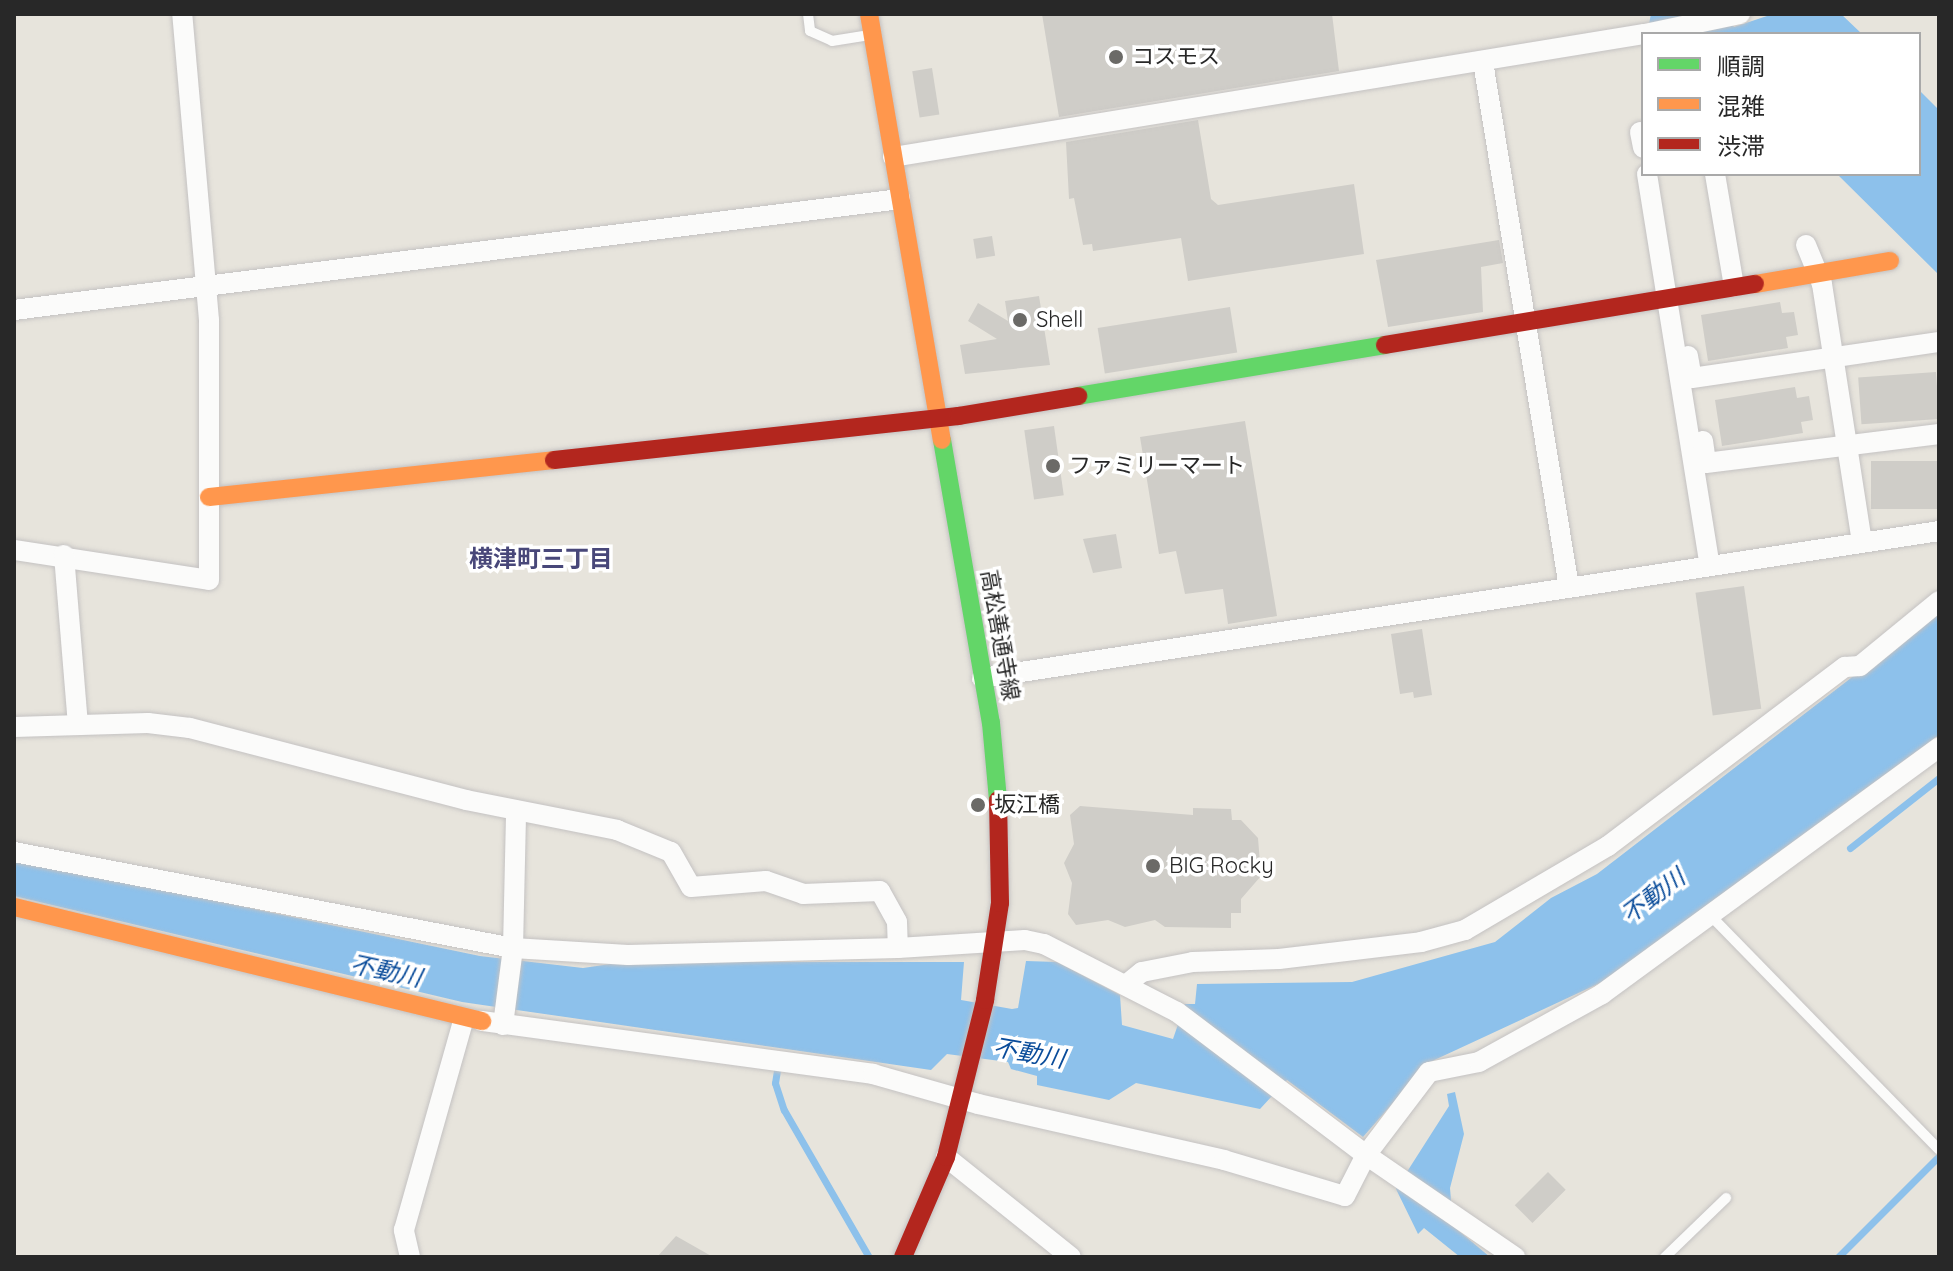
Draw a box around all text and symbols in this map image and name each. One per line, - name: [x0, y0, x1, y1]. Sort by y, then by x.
- legend: [1641, 32, 1921, 176]
- place label: コスモス: [1132, 44, 1220, 70]
- marker: コスモス: [1107, 48, 1125, 66]
- text: 順調: [1717, 51, 1765, 81]
- text: 混雑: [1717, 91, 1765, 121]
- text: 渋滞: [1717, 131, 1765, 161]
- place label: Shell: [1036, 307, 1083, 333]
- marker: Shell: [1011, 311, 1029, 329]
- place label: ファミリーマート: [1069, 453, 1245, 479]
- marker: ファミリーマート: [1044, 457, 1062, 475]
- district label: 横津町三丁目: [469, 545, 613, 573]
- street label: 高松善通寺線: [976, 568, 1024, 702]
- place label: 坂江橋: [994, 792, 1060, 818]
- marker: 坂江橋: [969, 796, 987, 814]
- place label: BIG Rocky: [1169, 853, 1274, 879]
- marker: BIG Rocky: [1144, 857, 1162, 875]
- water label: 不動川: [1616, 863, 1690, 929]
- water label: 不動川: [348, 949, 424, 993]
- water label: 不動川: [991, 1033, 1067, 1073]

